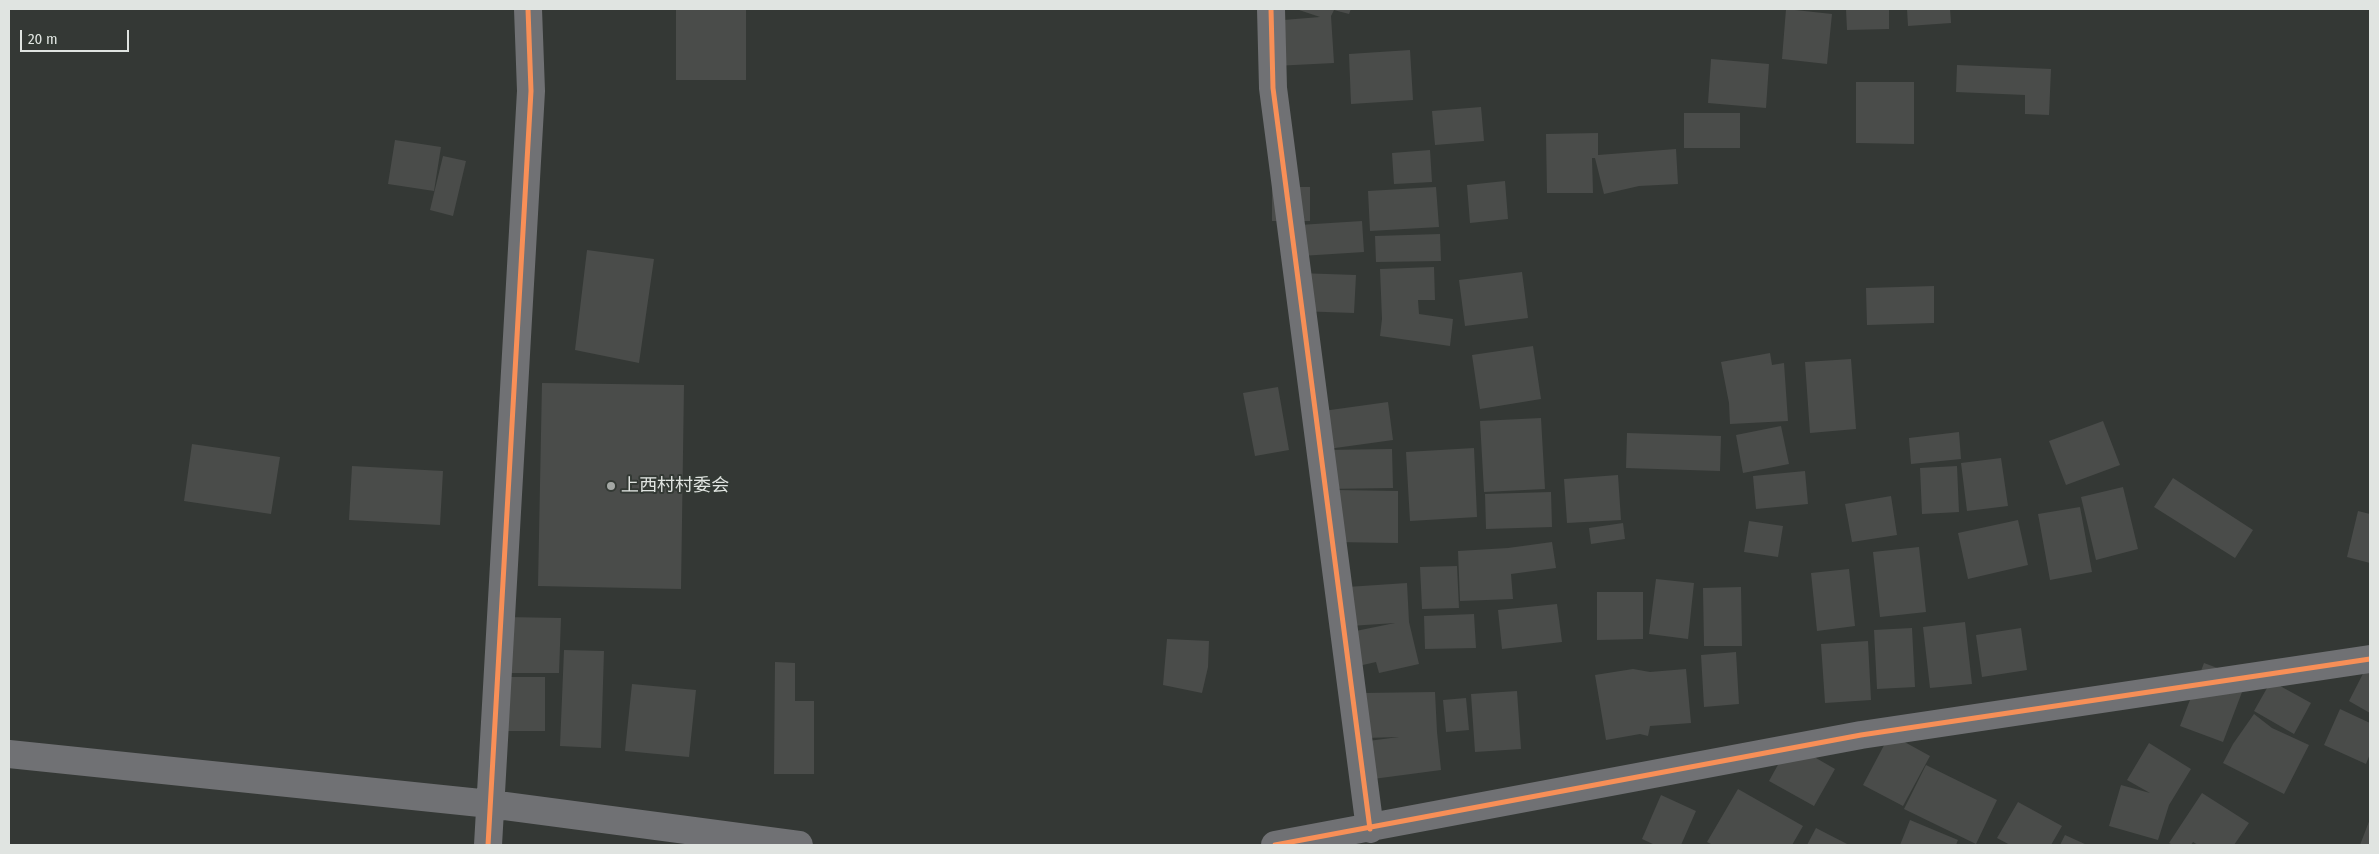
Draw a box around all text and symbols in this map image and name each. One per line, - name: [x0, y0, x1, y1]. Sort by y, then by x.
- scale bar: [22, 20, 131, 52]
- text: 20 m: [28, 30, 58, 48]
- place label: 上西村村委会: [621, 475, 729, 497]
- marker: 上西村村委会: [605, 480, 617, 492]

